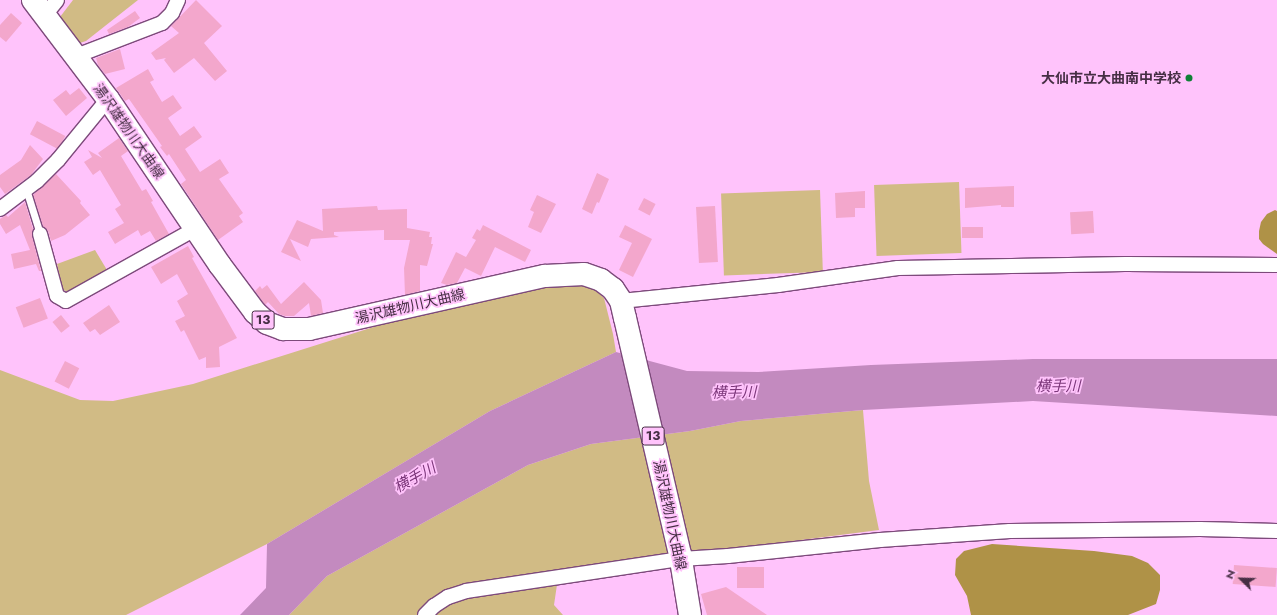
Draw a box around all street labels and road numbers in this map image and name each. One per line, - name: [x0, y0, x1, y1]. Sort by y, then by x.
- street label: 湯沢雄物川大曲線: [90, 80, 168, 182]
- street label: 湯沢雄物川大曲線: [354, 285, 466, 327]
- road number: 13: [251, 309, 275, 331]
- road number: 13: [641, 425, 665, 447]
- street label: 湯沢雄物川大曲線: [650, 458, 690, 572]

